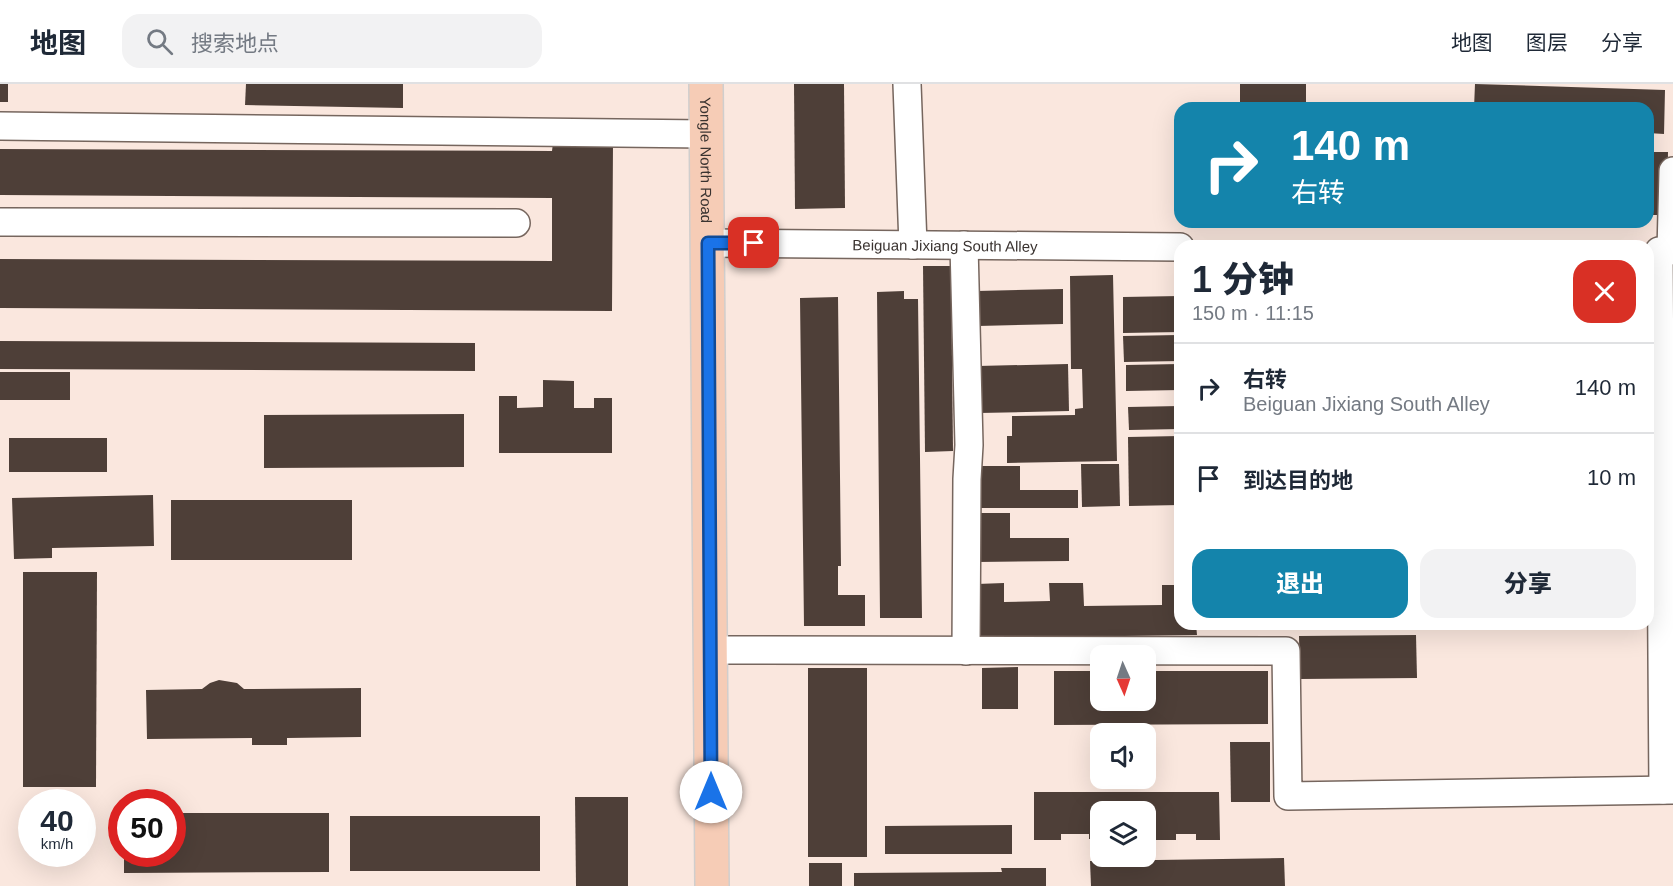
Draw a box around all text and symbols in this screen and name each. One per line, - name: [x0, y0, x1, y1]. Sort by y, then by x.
- search box: [122, 14, 542, 68]
- icon: search: [143, 25, 176, 58]
- text: 地图: [30, 28, 86, 59]
- text: 搜索地点: [191, 31, 279, 56]
- text: 地图: [1451, 31, 1493, 54]
- text: 图层: [1526, 31, 1568, 54]
- text: 分享: [1601, 31, 1643, 54]
- street label: Yongle North Road: [698, 97, 716, 223]
- text: 140 m: [1291, 122, 1410, 169]
- icon: right: [1192, 126, 1270, 204]
- text: 右转: [1291, 178, 1345, 208]
- pin: [728, 217, 779, 268]
- icon: arrive: [737, 226, 770, 259]
- street label: Beiguan Jixiang South Alley: [852, 236, 1038, 254]
- text: 1 分钟: [1192, 259, 1294, 300]
- button: close: [1573, 260, 1636, 323]
- text: 150 m · 11:15: [1192, 302, 1314, 324]
- text: 右转: [1243, 367, 1287, 392]
- icon: right: [1192, 372, 1225, 405]
- text: 140 m: [1575, 375, 1636, 400]
- text: Beiguan Jixiang South Alley: [1243, 393, 1490, 415]
- icon: arrive: [1192, 462, 1225, 495]
- text: 10 m: [1587, 465, 1636, 490]
- text: 到达目的地: [1243, 468, 1353, 493]
- button: 退出: [1192, 549, 1408, 618]
- button: 分享: [1420, 549, 1636, 618]
- north arrow: [1090, 645, 1156, 711]
- map controls: [1090, 645, 1156, 867]
- button: sound: [1090, 723, 1156, 789]
- position arrow: [679, 760, 743, 824]
- speed limit sign: 50: [108, 789, 186, 867]
- button: layers: [1090, 801, 1156, 867]
- text: 40: [40, 804, 74, 837]
- text: km/h: [41, 835, 73, 852]

